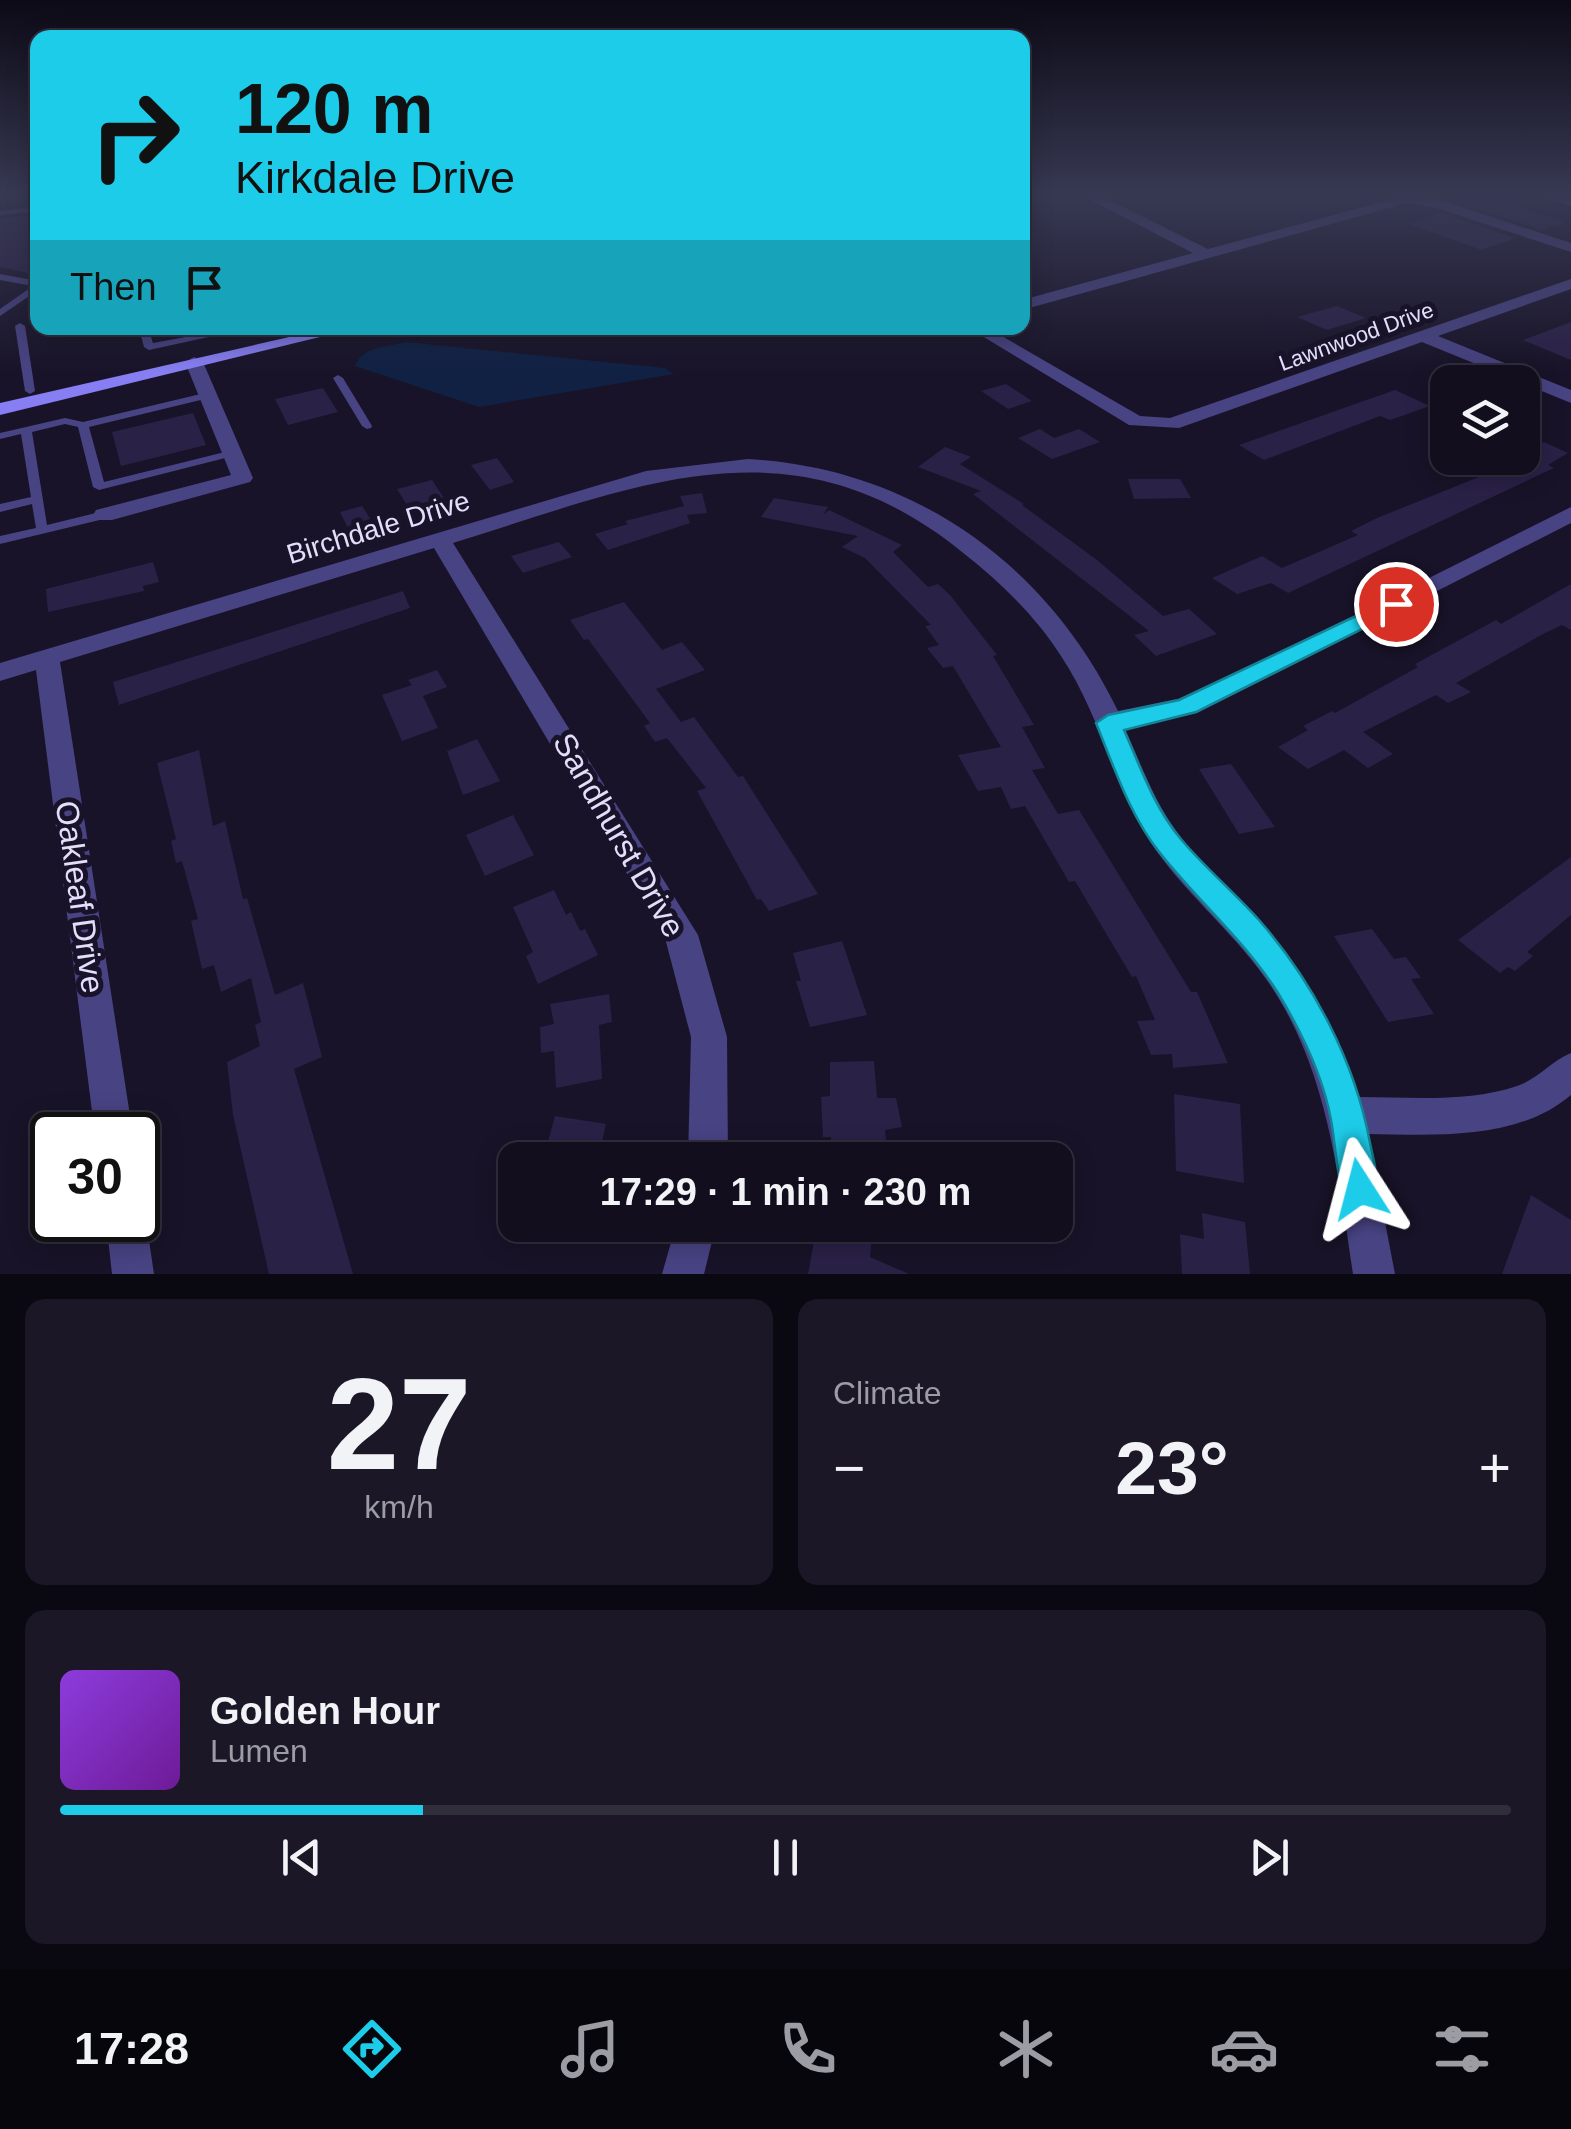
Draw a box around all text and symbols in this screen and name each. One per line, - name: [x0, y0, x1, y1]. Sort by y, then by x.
- icon: right: [70, 70, 200, 200]
- text: 120 m: [235, 70, 433, 148]
- text: Kirkdale Drive: [235, 152, 515, 203]
- icon: arrive: [177, 260, 232, 315]
- text: Then: [70, 266, 157, 308]
- street label: Lawnwood Drive: [1275, 297, 1437, 376]
- map controls: [1430, 365, 1540, 475]
- button: layers: [1430, 365, 1540, 475]
- street label: Birchdale Drive: [283, 485, 473, 570]
- pin: [1354, 562, 1439, 647]
- icon: arrive: [1369, 577, 1424, 632]
- street label: Sandhurst Drive: [546, 727, 692, 943]
- street label: Oakleaf Drive: [49, 799, 111, 995]
- speed limit sign: 30: [30, 1112, 160, 1242]
- position arrow: [1308, 1137, 1412, 1241]
- text: 17:29 · 1 min · 230 m: [600, 1171, 971, 1213]
- text: 27: [327, 1351, 471, 1497]
- text: Climate: [833, 1375, 941, 1411]
- text: 23°: [1115, 1426, 1229, 1510]
- text: −: [833, 1437, 865, 1499]
- text: +: [1479, 1437, 1511, 1499]
- text: km/h: [364, 1489, 434, 1525]
- text: Golden Hour: [210, 1690, 440, 1732]
- text: Lumen: [210, 1733, 308, 1769]
- icon: previous: [274, 1830, 329, 1885]
- icon: pause: [758, 1830, 813, 1885]
- icon: next: [1242, 1830, 1297, 1885]
- icon: directions: [337, 2014, 407, 2084]
- icon: music: [555, 2014, 625, 2084]
- icon: phone: [773, 2014, 843, 2084]
- icon: climate: [991, 2014, 1061, 2084]
- icon: car: [1209, 2014, 1279, 2084]
- icon: filters: [1427, 2014, 1497, 2084]
- text: 17:28: [74, 2023, 189, 2074]

